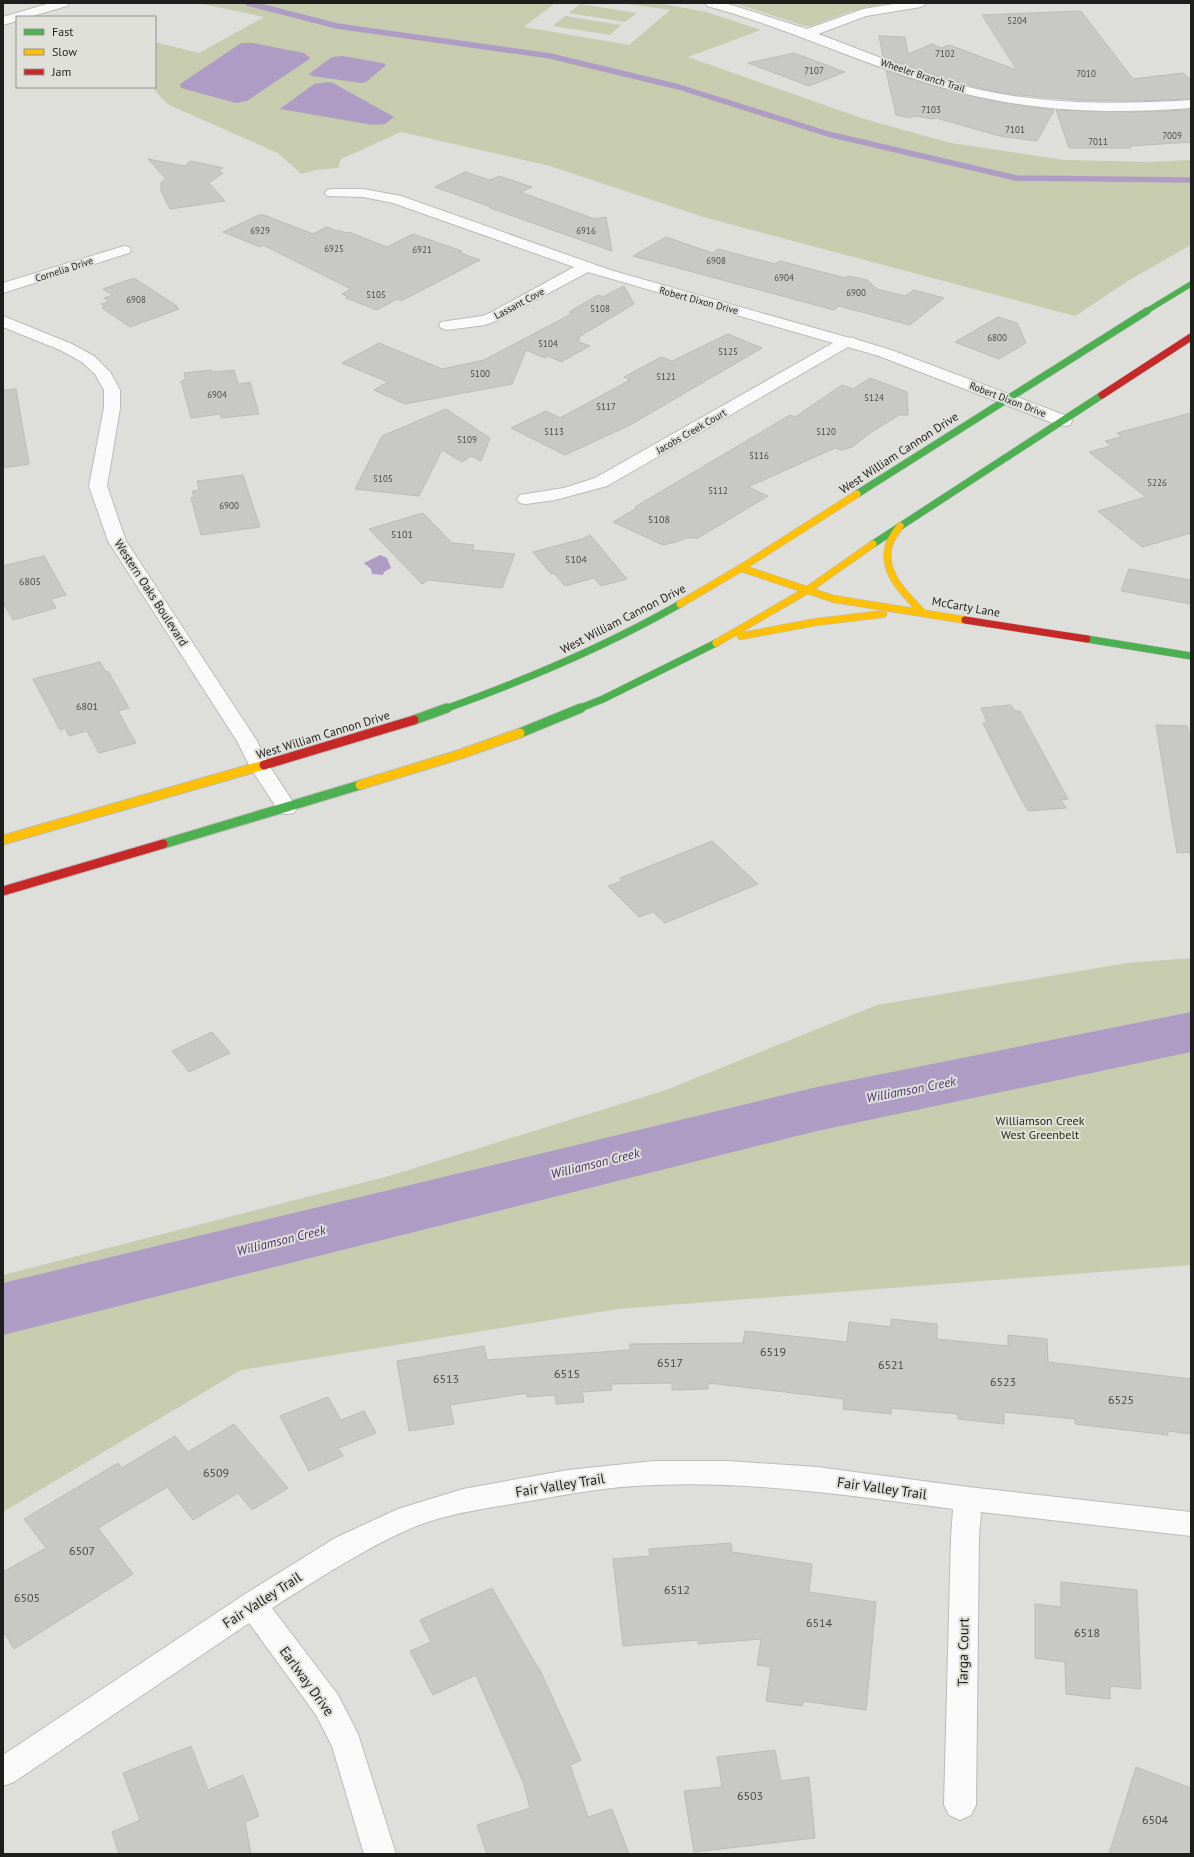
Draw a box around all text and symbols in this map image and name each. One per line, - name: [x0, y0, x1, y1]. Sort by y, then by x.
- house number: 5204: [1007, 15, 1027, 26]
- legend: [16, 16, 156, 88]
- text: Fast: [52, 24, 73, 39]
- text: Slow: [52, 44, 77, 59]
- house number: 7102: [935, 48, 955, 59]
- street label: Wheeler Branch Trail: [879, 56, 967, 95]
- text: Jam: [51, 64, 71, 79]
- house number: 7107: [804, 65, 824, 76]
- house number: 7010: [1076, 68, 1096, 79]
- house number: 7103: [921, 104, 941, 115]
- house number: 7101: [1005, 124, 1025, 135]
- house number: 7009: [1162, 130, 1182, 141]
- house number: 7011: [1088, 136, 1108, 147]
- house number: 6929: [250, 225, 270, 236]
- house number: 6916: [576, 225, 596, 236]
- house number: 6925: [324, 243, 344, 254]
- house number: 6921: [412, 244, 432, 255]
- street label: Cornelia Drive: [33, 254, 95, 285]
- house number: 6908: [706, 255, 726, 266]
- house number: 6904: [774, 272, 794, 283]
- street label: Robert Dixon Drive: [658, 284, 740, 317]
- street label: Lassant Cove: [492, 285, 547, 322]
- house number: 6900: [846, 287, 866, 298]
- house number: 5105: [366, 289, 386, 300]
- house number: 6908: [126, 294, 146, 305]
- house number: 5108: [590, 303, 610, 314]
- house number: 6800: [987, 332, 1007, 343]
- house number: 5104: [538, 338, 558, 349]
- house number: 5125: [718, 346, 738, 357]
- house number: 5100: [470, 368, 490, 379]
- house number: 5121: [656, 371, 676, 382]
- street label: Robert Dixon Drive: [968, 379, 1048, 420]
- house number: 6904: [207, 389, 227, 400]
- house number: 5124: [864, 392, 884, 403]
- house number: 5117: [596, 401, 616, 412]
- street label: Jacobs Creek Court: [653, 406, 729, 457]
- street label: West William Cannon Drive: [836, 409, 961, 497]
- house number: 5113: [544, 426, 564, 437]
- house number: 5120: [816, 426, 836, 437]
- house number: 5109: [457, 434, 477, 445]
- house number: 5116: [749, 450, 769, 461]
- house number: 5105: [373, 473, 393, 484]
- house number: 5226: [1147, 477, 1167, 488]
- house number: 5112: [708, 485, 728, 496]
- house number: 6900: [219, 500, 239, 511]
- house number: 5108: [648, 513, 670, 526]
- house number: 5101: [391, 528, 413, 541]
- street label: Western Oaks Boulevard: [111, 537, 192, 649]
- house number: 5104: [565, 553, 587, 566]
- house number: 6805: [19, 575, 41, 588]
- street label: West William Cannon Drive: [558, 580, 688, 657]
- street label: McCarty Lane: [931, 593, 1001, 620]
- house number: 6801: [76, 700, 98, 713]
- street label: West William Cannon Drive: [254, 707, 391, 762]
- water label: Williamson Creek: [865, 1072, 958, 1107]
- park label: Williamson Creek West Greenbelt: [996, 1113, 1085, 1142]
- water label: Williamson Creek: [549, 1144, 642, 1183]
- water label: Williamson Creek: [235, 1221, 328, 1260]
- house number: 6519: [760, 1344, 786, 1359]
- house number: 6517: [657, 1355, 683, 1370]
- house number: 6521: [878, 1357, 904, 1372]
- house number: 6515: [554, 1366, 580, 1381]
- house number: 6513: [433, 1371, 459, 1386]
- house number: 6523: [990, 1374, 1016, 1389]
- house number: 6525: [1108, 1392, 1134, 1407]
- house number: 6509: [203, 1465, 229, 1480]
- street label: Fair Valley Trail: [514, 1469, 606, 1501]
- street label: Fair Valley Trail: [836, 1473, 928, 1503]
- house number: 6507: [69, 1543, 95, 1558]
- street label: Fair Valley Trail: [219, 1568, 305, 1632]
- house number: 6512: [664, 1582, 690, 1597]
- house number: 6505: [14, 1590, 40, 1605]
- house number: 6514: [806, 1615, 833, 1630]
- street label: Targa Court: [953, 1617, 973, 1686]
- house number: 6518: [1074, 1625, 1100, 1640]
- street label: Earlway Drive: [276, 1643, 338, 1719]
- house number: 6503: [737, 1788, 763, 1803]
- house number: 6504: [1142, 1812, 1169, 1827]

